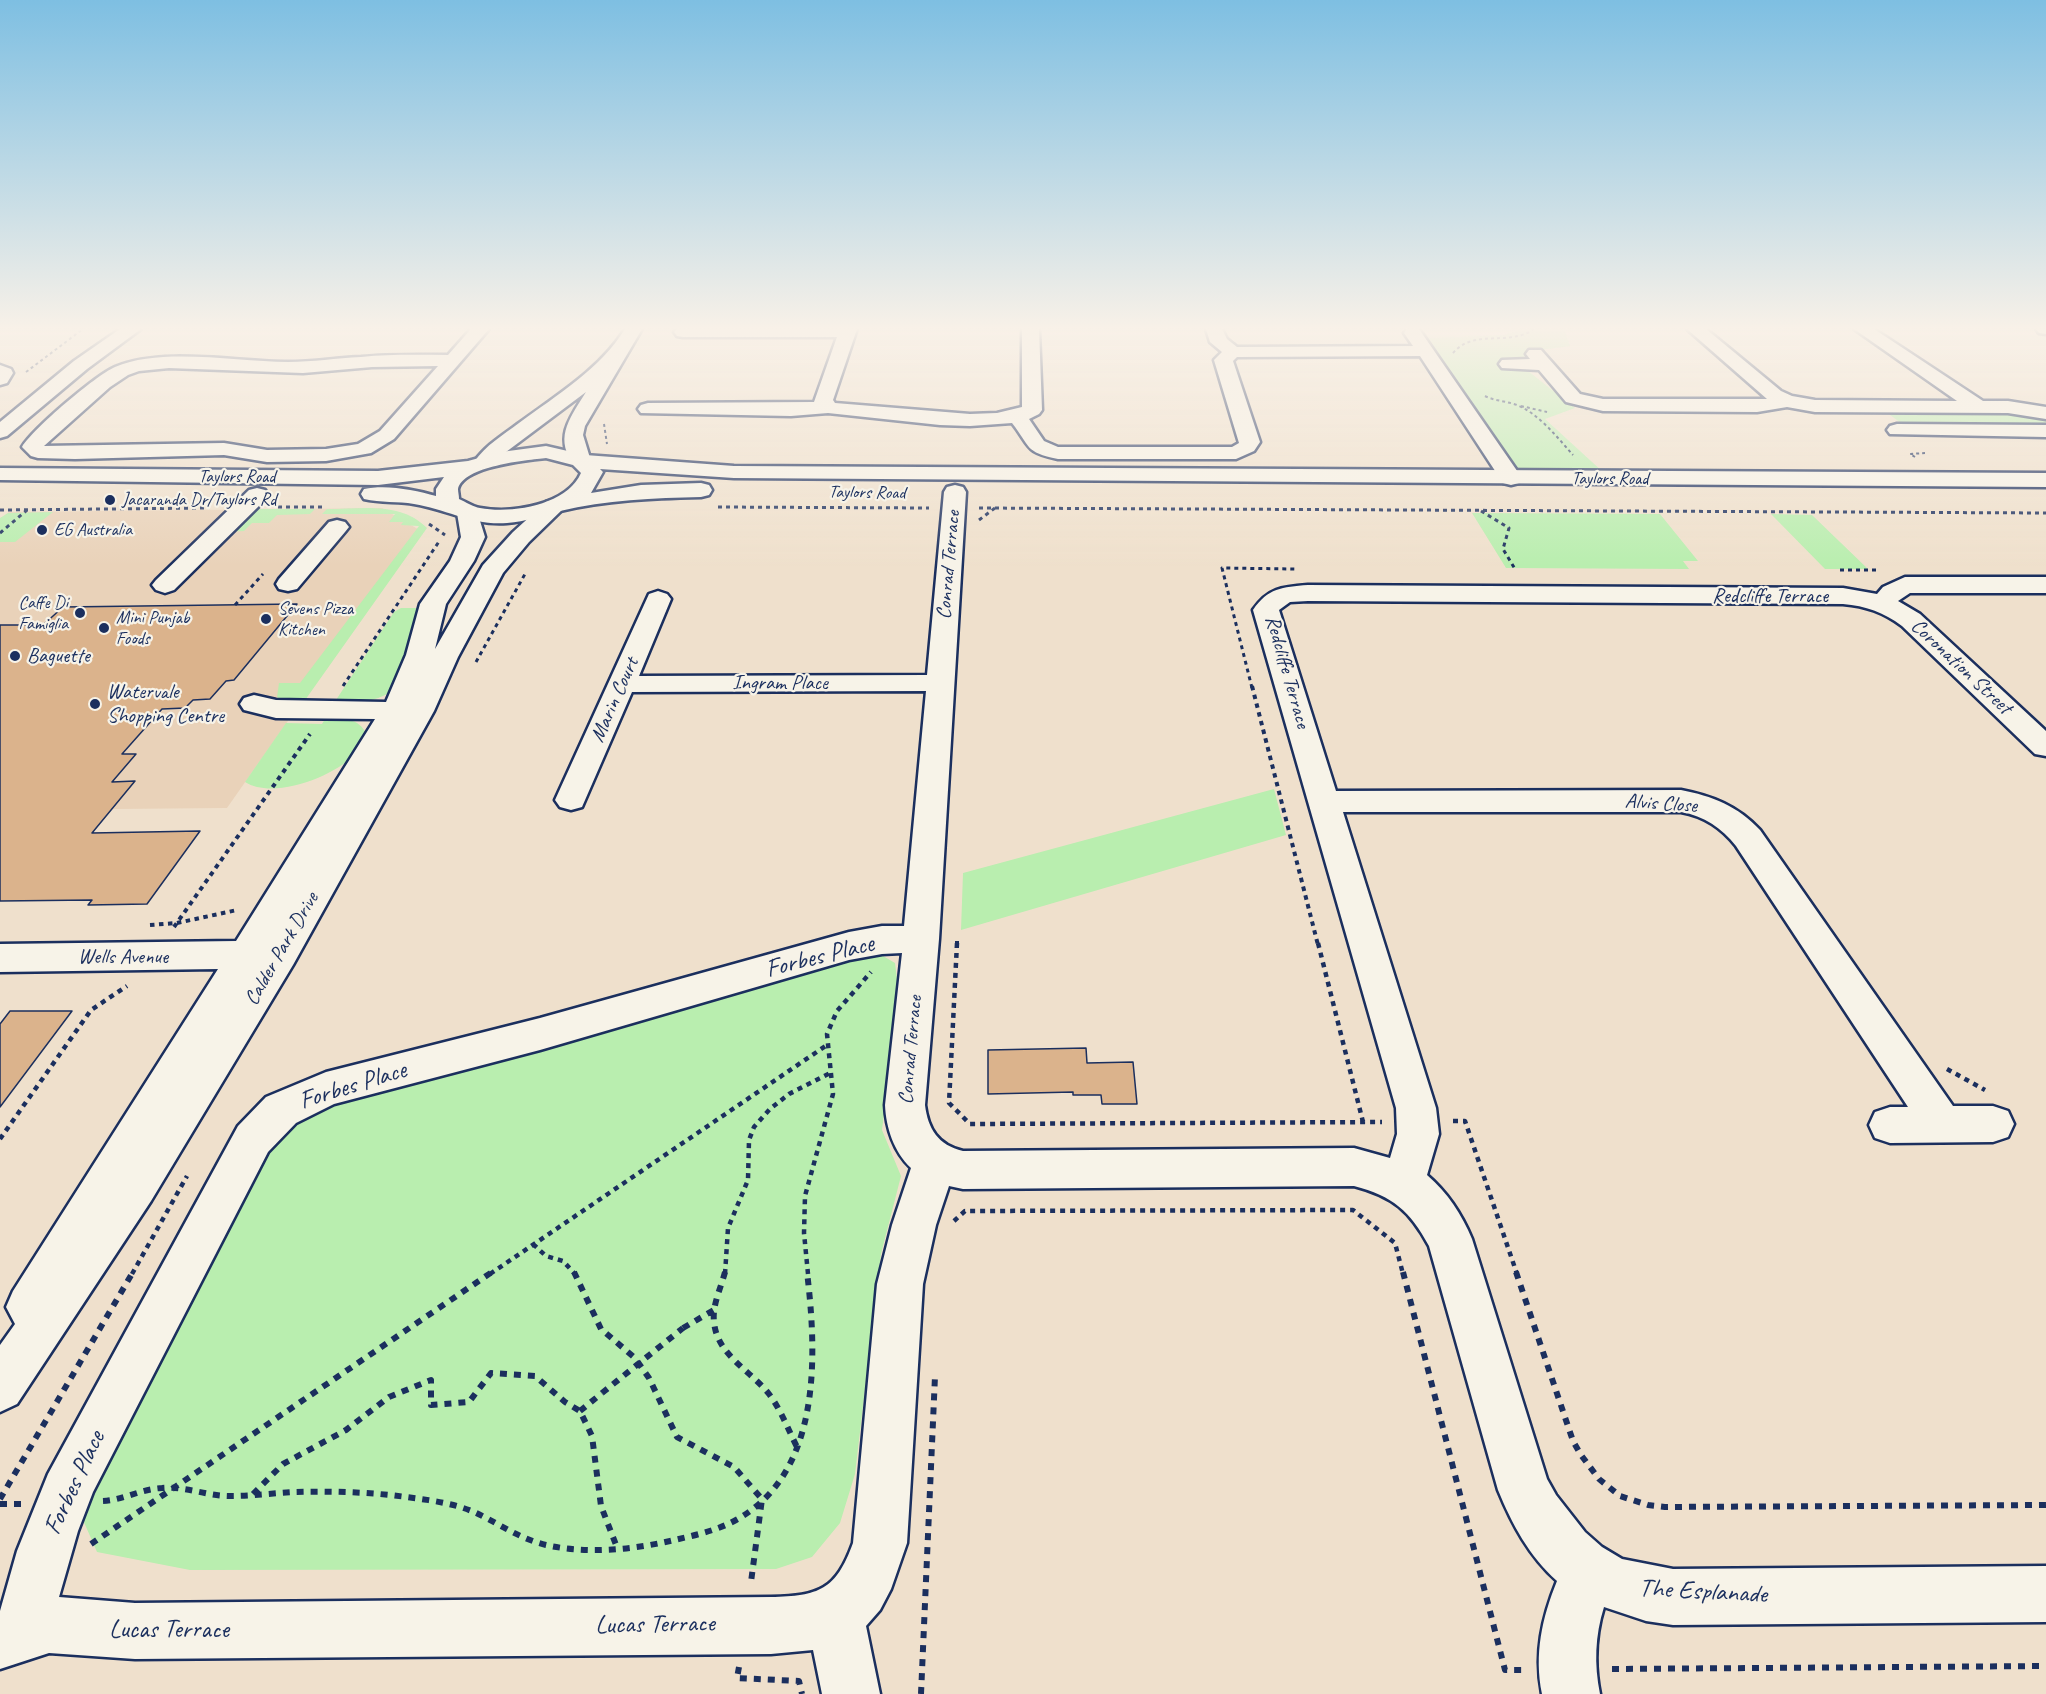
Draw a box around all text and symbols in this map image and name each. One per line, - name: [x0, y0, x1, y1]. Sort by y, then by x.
- street label: Taylors Road: [199, 466, 275, 488]
- street label: Taylors Road: [1572, 468, 1648, 490]
- street label: Taylors Road: [828, 482, 906, 504]
- place label: Jacaranda Dr/Taylors Rd: [122, 489, 276, 511]
- marker: Jacaranda Dr/Taylors Rd: [103, 493, 117, 507]
- street label: Conrad Terrace: [932, 510, 966, 620]
- place label: EG Australia: [54, 519, 132, 541]
- marker: EG Australia: [35, 523, 49, 537]
- street label: Redcliffe Terrace: [1712, 583, 1828, 609]
- place label: Caffe Di Famiglia: [18, 592, 68, 634]
- place label: Sevens Pizza Kitchen: [278, 598, 353, 640]
- marker: Caffe Di Famiglia: [73, 606, 87, 620]
- place label: Mini Punjab Foods: [116, 607, 190, 650]
- marker: Sevens Pizza Kitchen: [259, 612, 273, 626]
- street label: Redcliffe Terrace: [1259, 613, 1315, 731]
- street label: Coronation Street: [1905, 614, 2017, 720]
- marker: Mini Punjab Foods: [97, 621, 111, 635]
- place label: Baguette: [27, 643, 90, 669]
- marker: Baguette: [8, 649, 22, 663]
- street label: Marin Court: [585, 654, 645, 746]
- street label: Ingram Place: [732, 670, 828, 696]
- place label: Watervale Shopping Centre: [107, 679, 224, 729]
- marker: Watervale Shopping Centre: [88, 697, 102, 711]
- street label: Alvis Close: [1624, 789, 1698, 819]
- street label: Calder Park Drive: [239, 888, 325, 1010]
- street label: Forbes Place: [763, 929, 877, 985]
- street label: Wells Avenue: [78, 944, 168, 970]
- street label: Conrad Terrace: [894, 995, 928, 1105]
- street label: Forbes Place: [296, 1055, 410, 1117]
- street label: Forbes Place: [38, 1426, 112, 1540]
- street label: The Esplanade: [1638, 1573, 1768, 1611]
- street label: Lucas Terrace: [595, 1608, 715, 1642]
- street label: Lucas Terrace: [109, 1614, 229, 1646]

